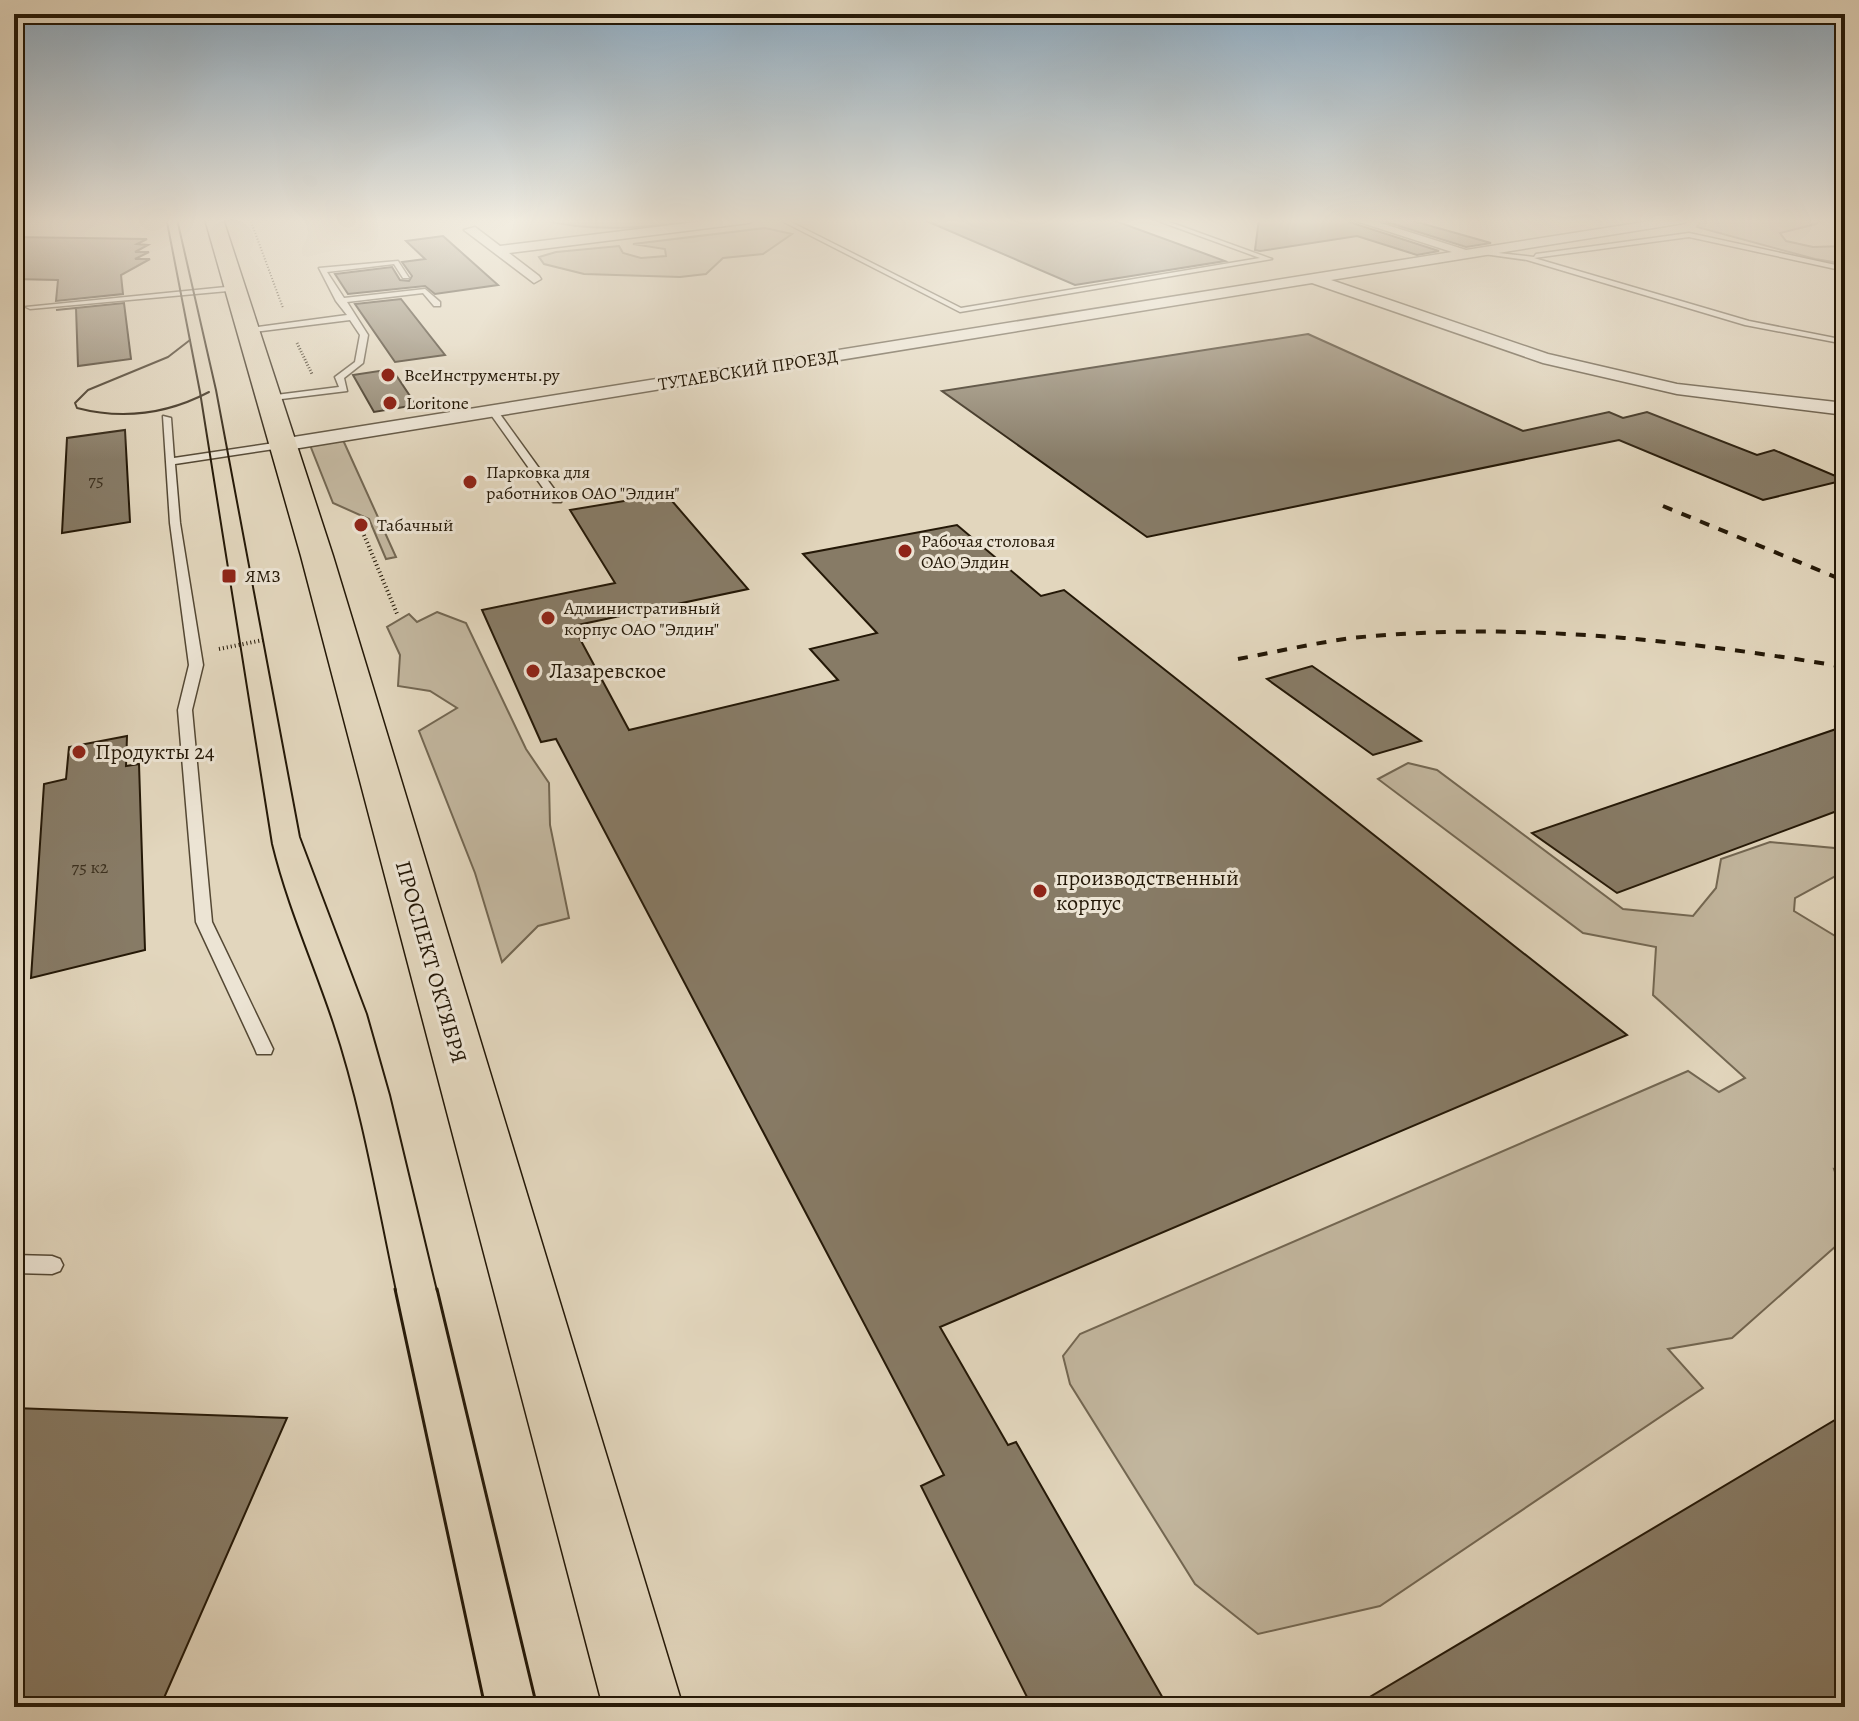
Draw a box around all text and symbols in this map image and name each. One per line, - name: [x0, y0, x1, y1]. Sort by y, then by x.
- street label: ТУТАЕВСКИЙ ПРОЕЗД: [656, 344, 840, 396]
- place label: ВсеИнструменты.ру: [404, 363, 561, 387]
- marker: ВсеИнструменты.ру: [379, 366, 397, 384]
- place label: Loritone: [406, 391, 469, 415]
- marker: Loritone: [381, 394, 399, 412]
- place label: Парковка для работников ОАО "Элдин": [486, 460, 680, 505]
- house number: 75: [88, 468, 104, 492]
- marker: Парковка для работников ОАО "Элдин": [461, 473, 479, 491]
- place label: Табачный: [377, 513, 454, 537]
- marker: Табачный: [352, 516, 370, 534]
- place label: Рабочая столовая ОАО Элдин: [921, 529, 1055, 574]
- marker: Рабочая столовая ОАО Элдин: [896, 542, 914, 560]
- place label: ЯМЗ: [245, 564, 281, 588]
- marker: ЯМЗ: [220, 567, 238, 585]
- place label: Административный корпус ОАО "Элдин": [563, 596, 721, 641]
- marker: Административный корпус ОАО "Элдин": [539, 609, 557, 627]
- place label: Лазаревское: [549, 656, 666, 686]
- marker: Лазаревское: [524, 662, 542, 680]
- place label: Продукты 24: [95, 737, 215, 767]
- marker: Продукты 24: [70, 743, 88, 761]
- house number: 75 к2: [72, 855, 109, 879]
- street label: ПРОСПЕКТ ОКТЯБРЯ: [388, 857, 474, 1067]
- place label: производственный корпус: [1056, 863, 1239, 918]
- marker: производственный корпус: [1031, 882, 1049, 900]

